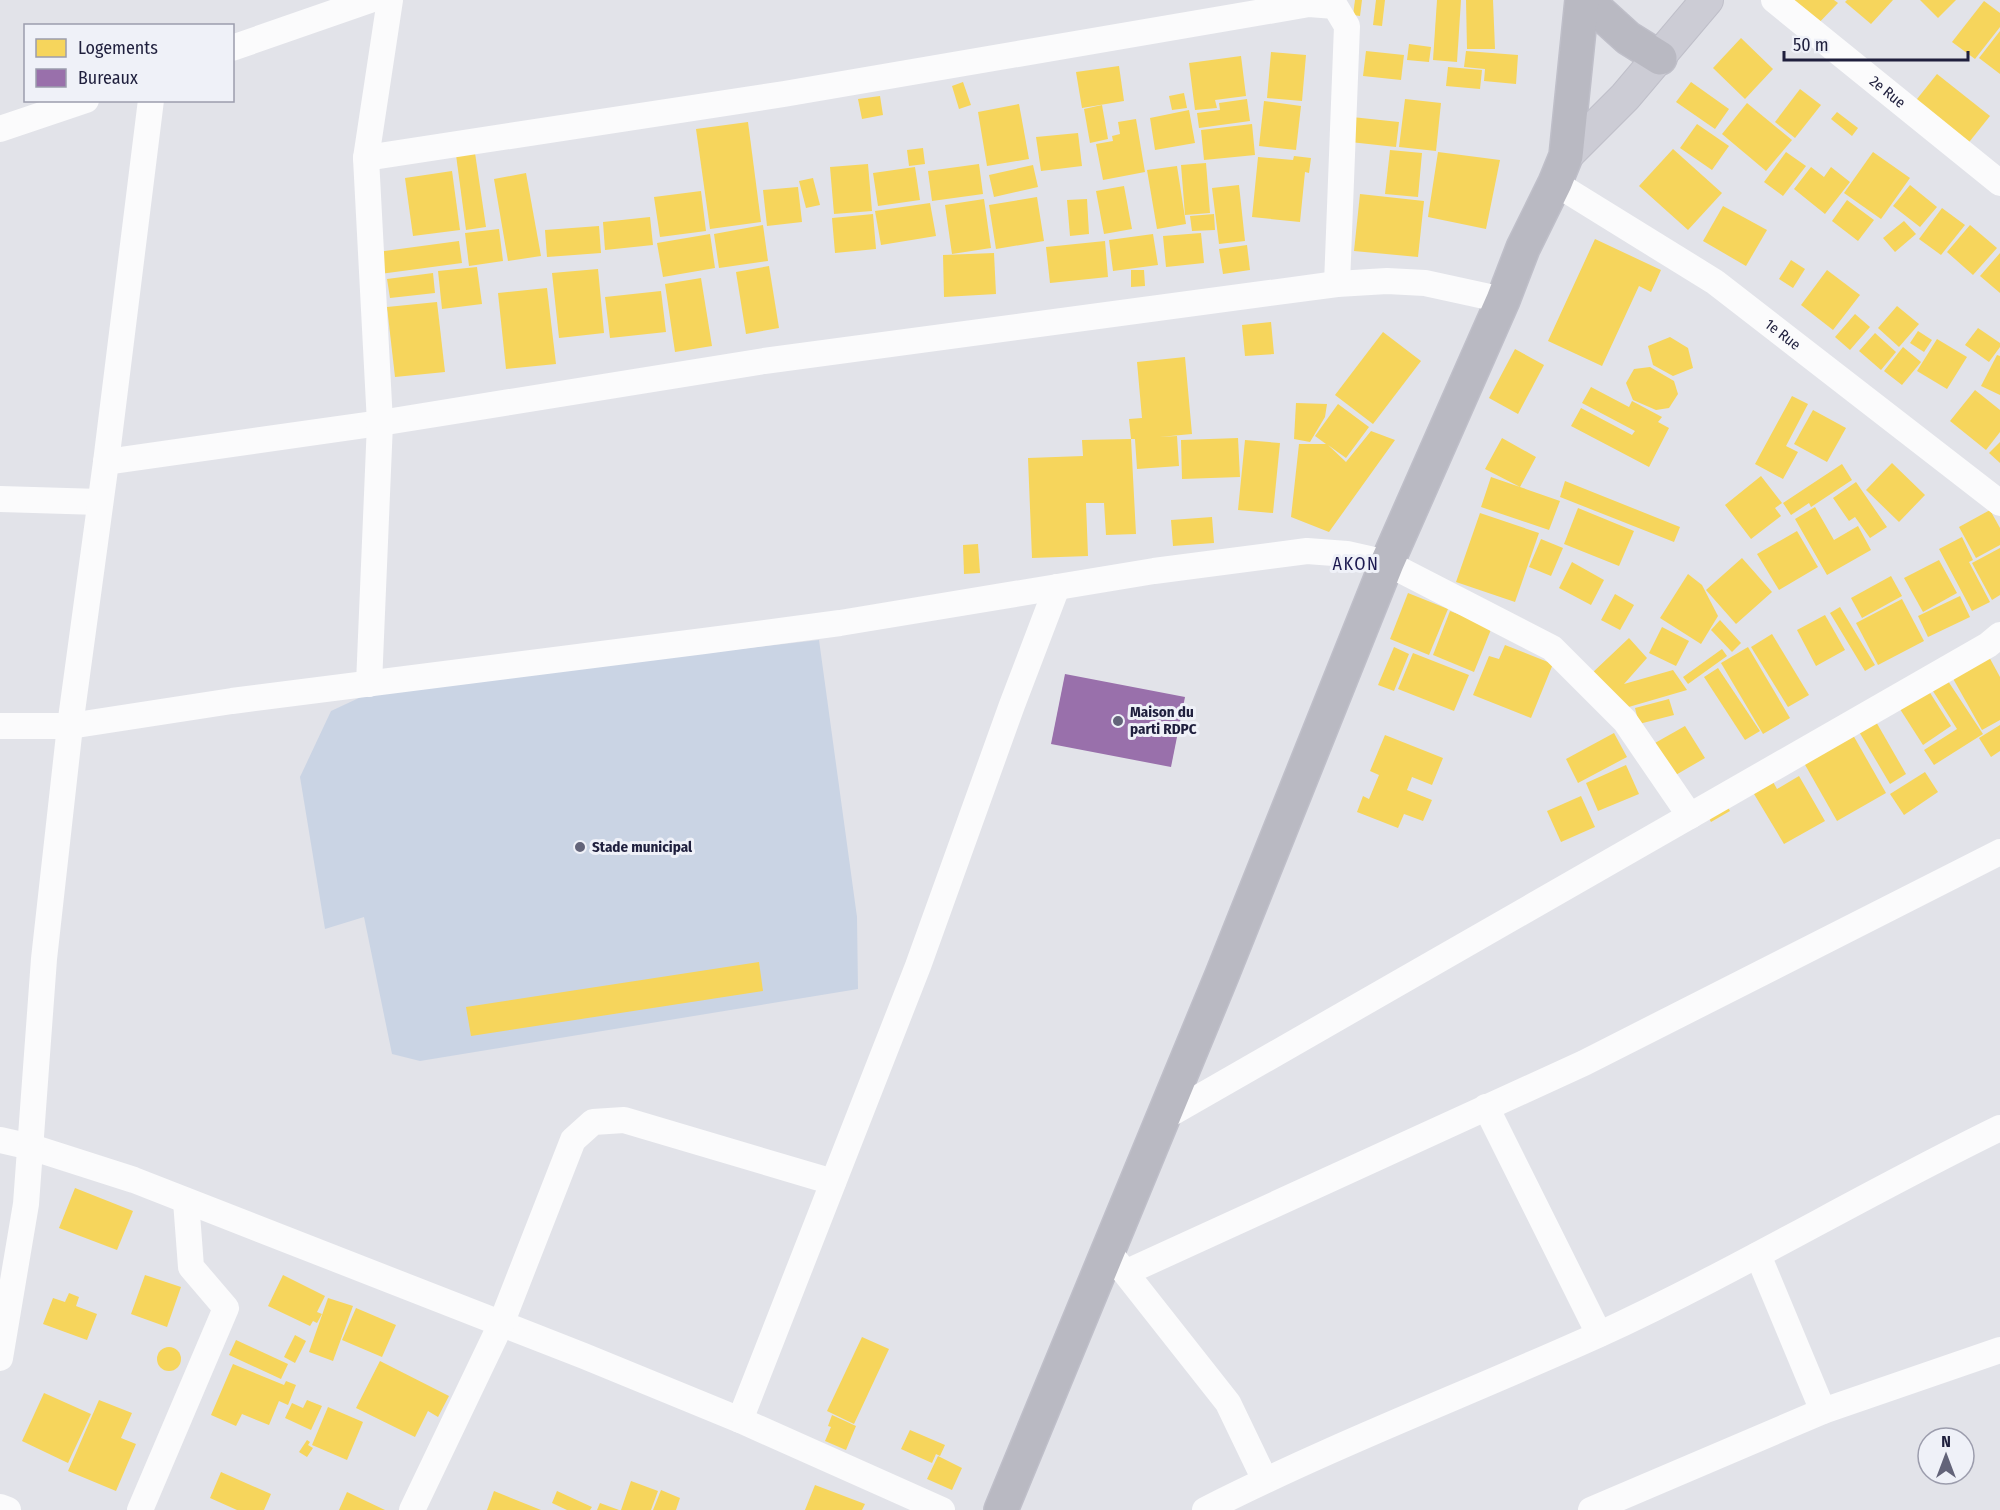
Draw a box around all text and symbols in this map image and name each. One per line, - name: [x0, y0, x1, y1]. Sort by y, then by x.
- legend: [24, 24, 234, 102]
- scale bar: [1784, 24, 1968, 62]
- text: 50 m: [1793, 34, 1829, 56]
- text: Logements: [78, 37, 158, 59]
- text: Bureaux: [78, 67, 138, 89]
- street label: 2e Rue: [1866, 72, 1909, 112]
- street label: 1e Rue: [1761, 315, 1804, 354]
- district label: AKON: [1333, 553, 1379, 575]
- place label: Maison du parti RDPC: [1130, 703, 1197, 738]
- marker: Maison du parti RDPC: [1111, 714, 1125, 728]
- place label: Stade municipal: [592, 838, 693, 856]
- marker: Stade municipal: [573, 840, 587, 854]
- north arrow: [1916, 1426, 1976, 1486]
- text: N: [1941, 1432, 1951, 1451]

